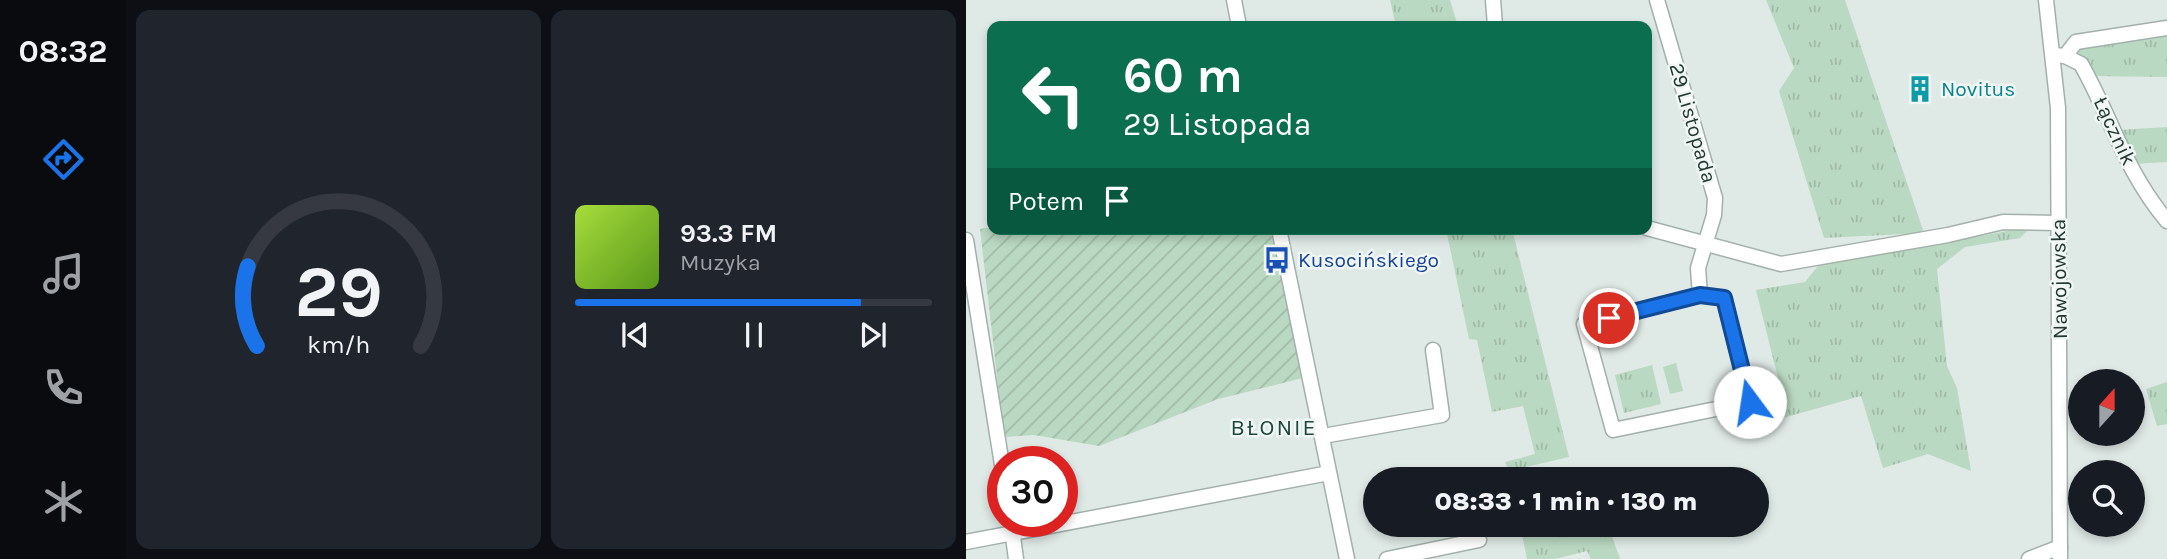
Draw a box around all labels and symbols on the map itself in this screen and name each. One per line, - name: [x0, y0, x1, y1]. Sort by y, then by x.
- street label: 29 Listopada: [1664, 60, 1722, 186]
- building icon: Novitus: [1905, 74, 1935, 104]
- place label: Novitus: [1941, 77, 2015, 101]
- street label: Łącznik: [2089, 93, 2141, 169]
- street label: Nawojowska: [2046, 219, 2072, 339]
- bus stop icon: Kusocińskiego: [1262, 245, 1292, 275]
- place label: Kusocińskiego: [1298, 248, 1439, 272]
- pin: [1579, 288, 1639, 348]
- position arrow: [1713, 365, 1787, 439]
- north arrow: [2068, 369, 2146, 446]
- district label: BŁONIE: [1231, 414, 1318, 441]
- speed limit sign: 30: [987, 446, 1078, 537]

